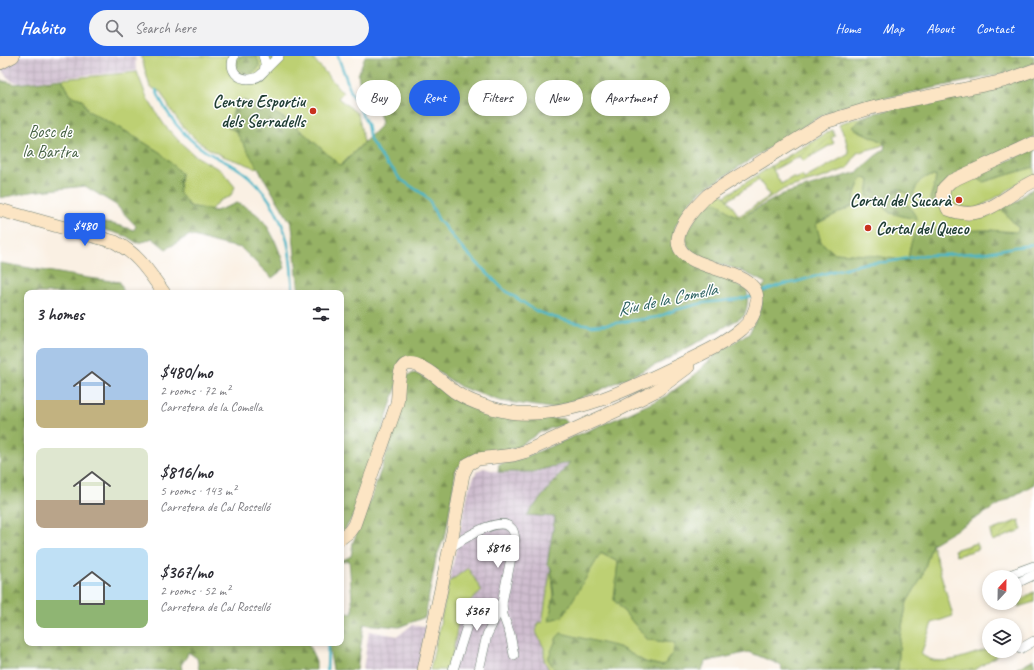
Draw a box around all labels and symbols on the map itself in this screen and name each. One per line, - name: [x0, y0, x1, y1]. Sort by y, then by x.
- place label: Centre Esportiu dels Serradells: [213, 91, 307, 132]
- marker: Centre Esportiu dels Serradells: [308, 106, 318, 116]
- park label: Bosc de la Bartra: [23, 121, 79, 162]
- place label: Cortal del Sucarà: [850, 190, 953, 211]
- marker: Cortal del Sucarà: [954, 195, 964, 205]
- pin: $480: [61, 213, 109, 247]
- place label: Cortal del Queco: [876, 218, 971, 239]
- marker: Cortal del Queco: [863, 223, 873, 233]
- water label: Riu de la Comella: [615, 277, 721, 320]
- pin: $816: [474, 535, 522, 569]
- north arrow: [982, 570, 1022, 610]
- pin: $367: [453, 598, 501, 632]

